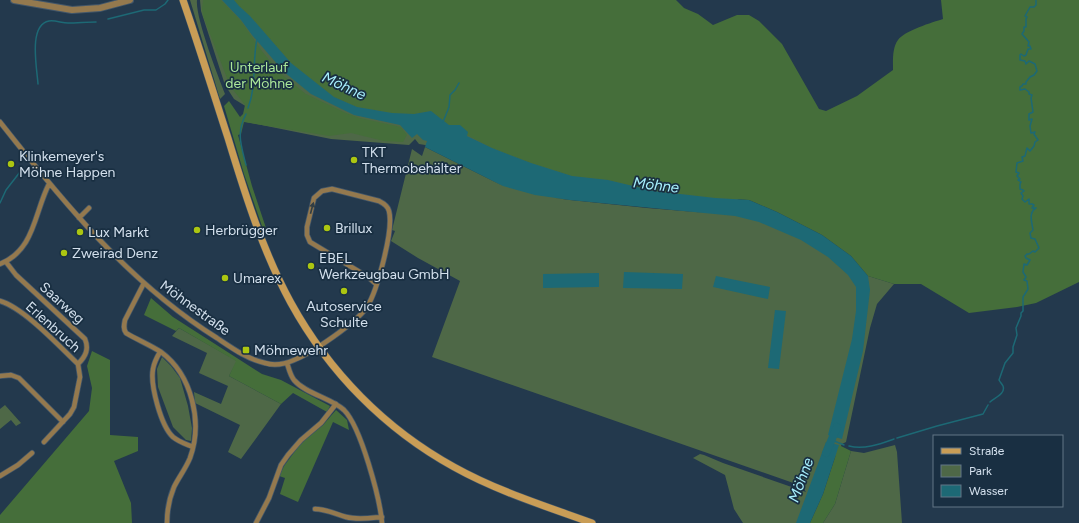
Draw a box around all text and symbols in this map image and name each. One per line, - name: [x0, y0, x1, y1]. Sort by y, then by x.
- park label: Unterlauf der Möhne: [225, 59, 293, 92]
- water label: Möhne: [319, 68, 369, 104]
- place label: TKT Thermobehälter: [362, 144, 462, 177]
- place label: Klinkemeyer's Möhne Happen: [19, 148, 116, 181]
- marker: TKT Thermobehälter: [349, 155, 359, 165]
- marker: Klinkemeyer's Möhne Happen: [6, 159, 16, 169]
- water label: Möhne: [632, 173, 680, 197]
- one-way arrow: [309, 202, 315, 214]
- place label: Brillux: [335, 220, 373, 237]
- place label: Herbrügger: [205, 222, 278, 239]
- marker: Brillux: [322, 223, 332, 233]
- place label: Lux Markt: [88, 224, 149, 241]
- marker: Herbrügger: [192, 225, 202, 235]
- marker: Lux Markt: [75, 227, 85, 237]
- place label: Zweirad Denz: [72, 245, 158, 262]
- marker: Zweirad Denz: [59, 248, 69, 258]
- place label: EBEL Werkzeugbau GmbH: [319, 250, 449, 283]
- marker: EBEL Werkzeugbau GmbH: [306, 261, 316, 271]
- place label: Umarex: [233, 270, 281, 287]
- marker: Umarex: [220, 273, 230, 283]
- street label: Möhnestraße: [157, 277, 234, 339]
- street label: Saarweg: [36, 279, 88, 327]
- marker: Autoservice Schulte: [339, 286, 349, 296]
- street label: Erlenbruch: [22, 298, 84, 356]
- place label: Autoservice Schulte: [306, 298, 382, 331]
- place label: Möhnewehr: [254, 342, 328, 359]
- marker: Möhnewehr: [241, 345, 251, 355]
- legend: [933, 435, 1063, 507]
- text: Straße: [969, 444, 1005, 458]
- water label: Möhne: [785, 455, 817, 505]
- text: Park: [969, 464, 992, 478]
- text: Wasser: [969, 484, 1008, 498]

